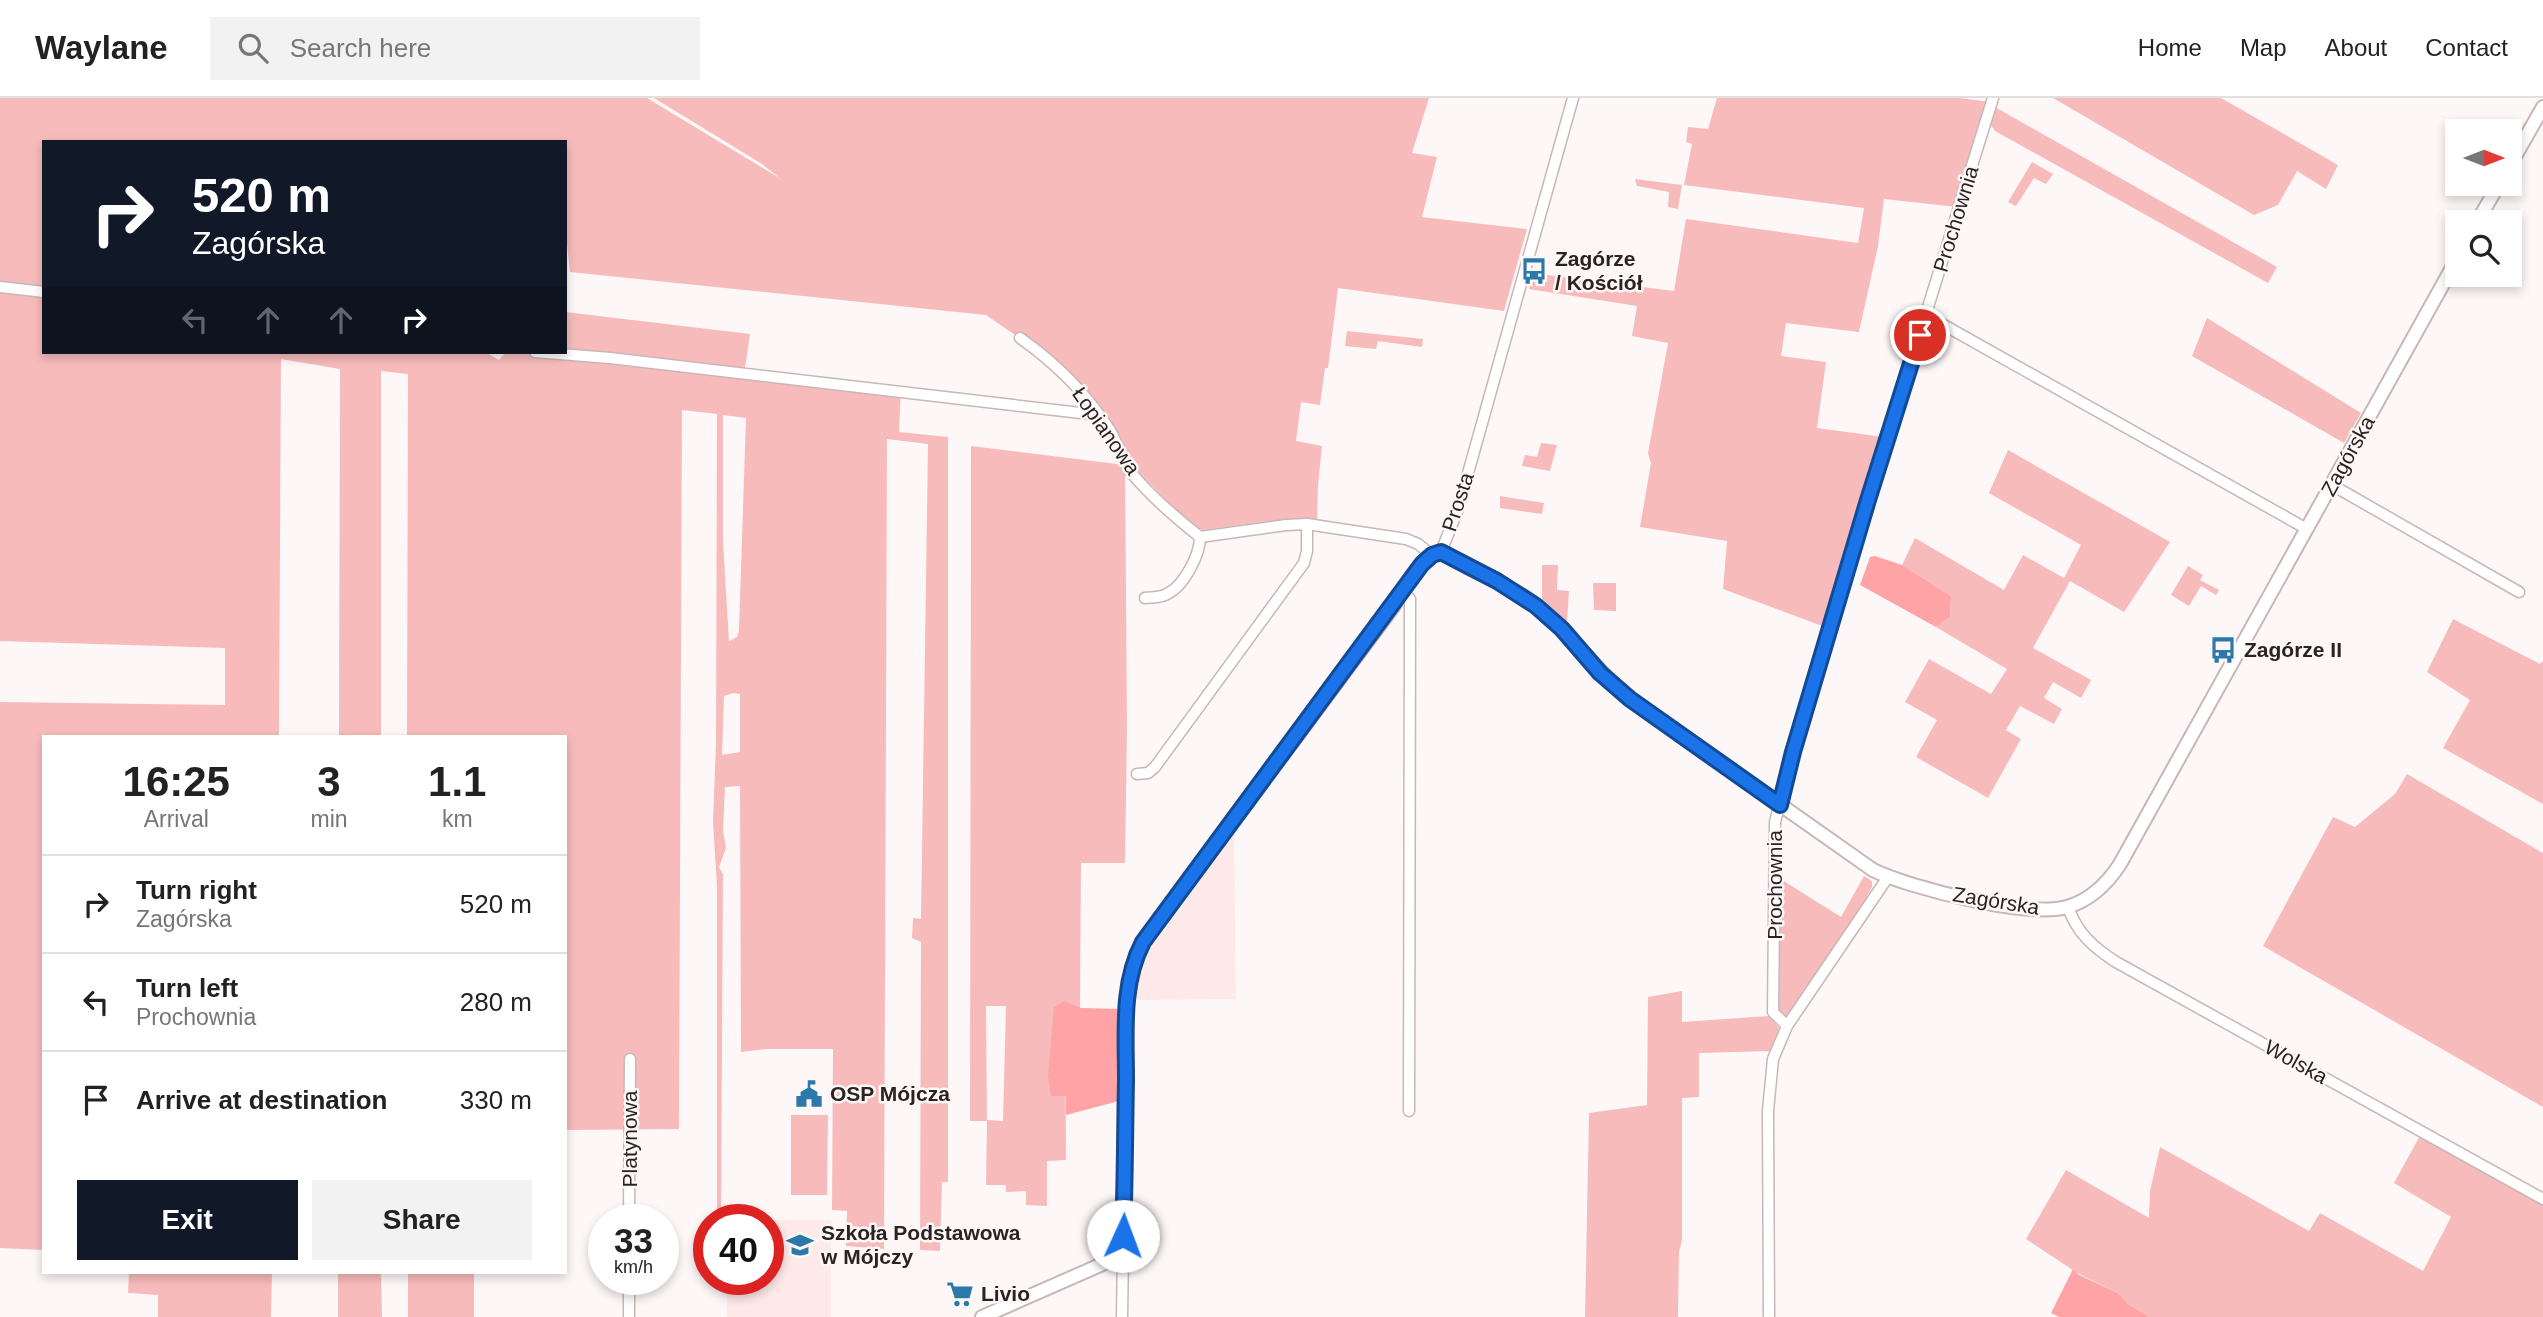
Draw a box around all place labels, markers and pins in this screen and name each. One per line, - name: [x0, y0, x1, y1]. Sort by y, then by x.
- place label: Zagórze / Kościół: [1555, 247, 1643, 294]
- bus stop icon: Zagórze / Kościół: [1519, 256, 1549, 286]
- pin: [1890, 305, 1950, 365]
- bus stop icon: Zagórze II: [2208, 635, 2238, 665]
- place label: Zagórze II: [2244, 638, 2342, 661]
- public building icon: OSP Mójcza: [794, 1079, 824, 1109]
- place label: OSP Mójcza: [830, 1082, 950, 1105]
- place label: Szkoła Podstawowa w Mójczy: [820, 1221, 1021, 1268]
- school or university icon: Szkoła Podstawowa w Mójczy: [785, 1230, 815, 1260]
- supermarket icon: Livio: [945, 1279, 975, 1309]
- place label: Livio: [981, 1282, 1030, 1305]

